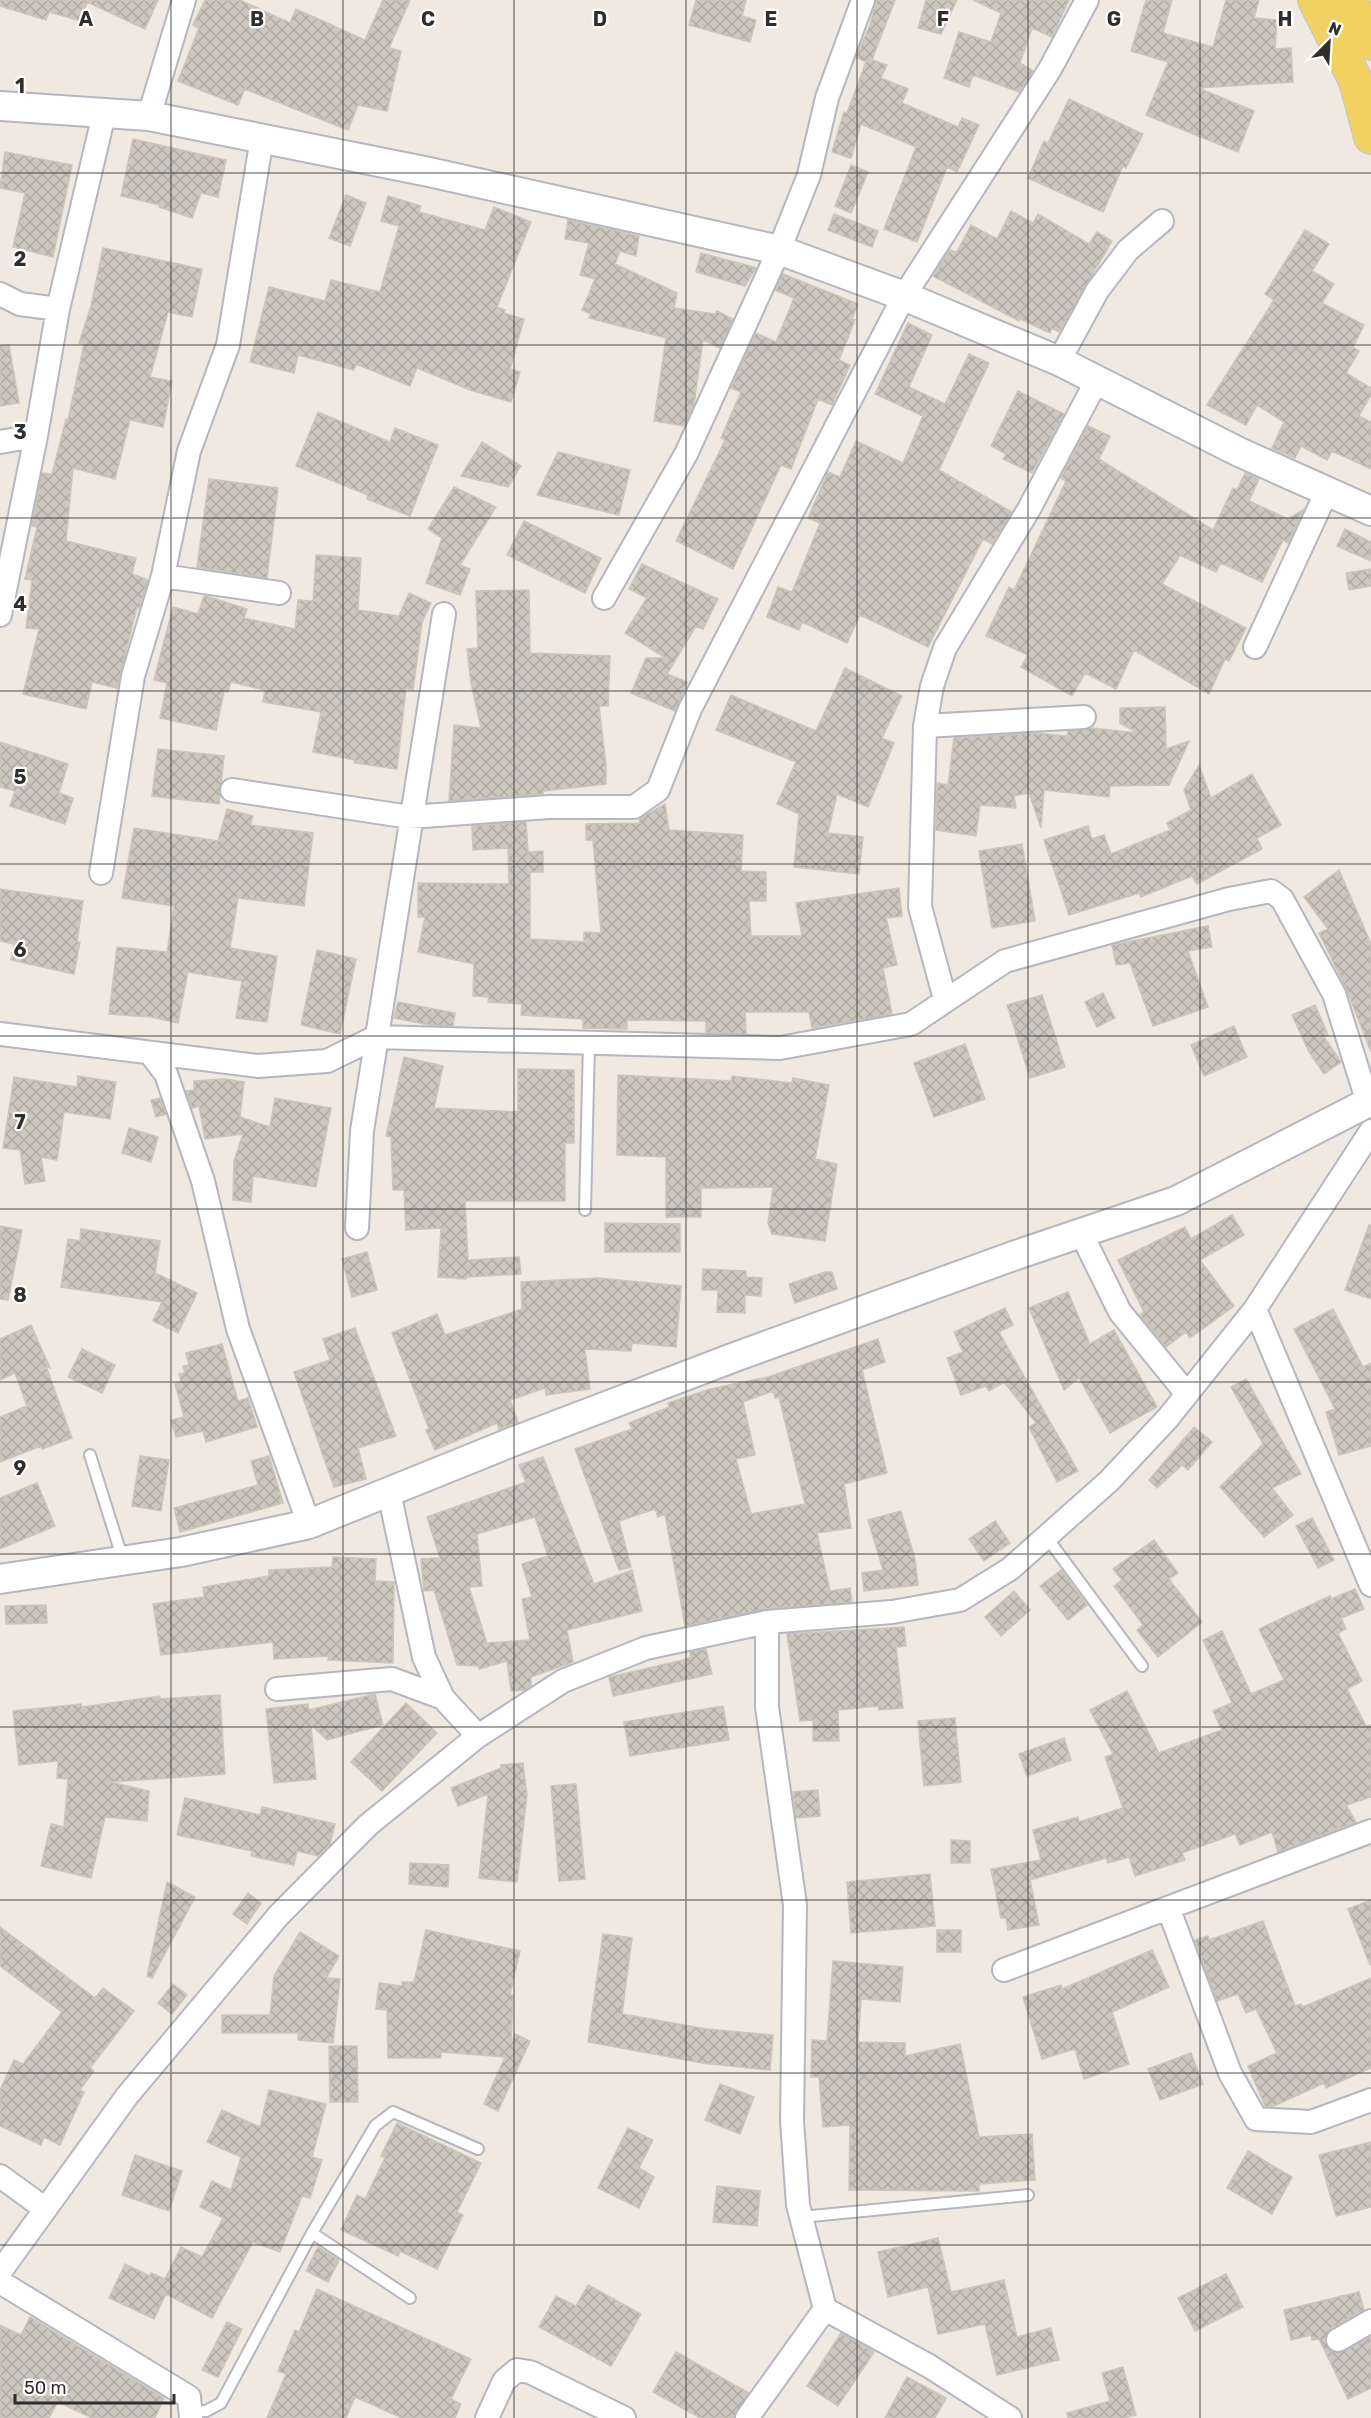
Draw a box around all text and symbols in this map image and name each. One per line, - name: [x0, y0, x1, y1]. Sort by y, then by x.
- text: A: [79, 7, 94, 31]
- text: B: [250, 7, 264, 31]
- text: C: [421, 7, 435, 31]
- text: D: [593, 7, 607, 31]
- text: E: [765, 7, 777, 31]
- text: F: [937, 7, 949, 31]
- text: G: [1107, 7, 1121, 31]
- text: H: [1278, 7, 1292, 31]
- north arrow: [1299, 12, 1359, 72]
- text: N: [1326, 18, 1344, 40]
- text: 1: [15, 74, 25, 98]
- text: 2: [14, 247, 27, 271]
- text: 3: [13, 420, 27, 444]
- text: 4: [13, 592, 27, 616]
- text: 5: [14, 765, 27, 789]
- text: 6: [13, 938, 27, 962]
- text: 7: [14, 1110, 26, 1134]
- text: 8: [13, 1283, 27, 1307]
- text: 9: [14, 1456, 27, 1480]
- scale bar: [15, 2367, 174, 2405]
- text: 50 m: [24, 2377, 67, 2399]

